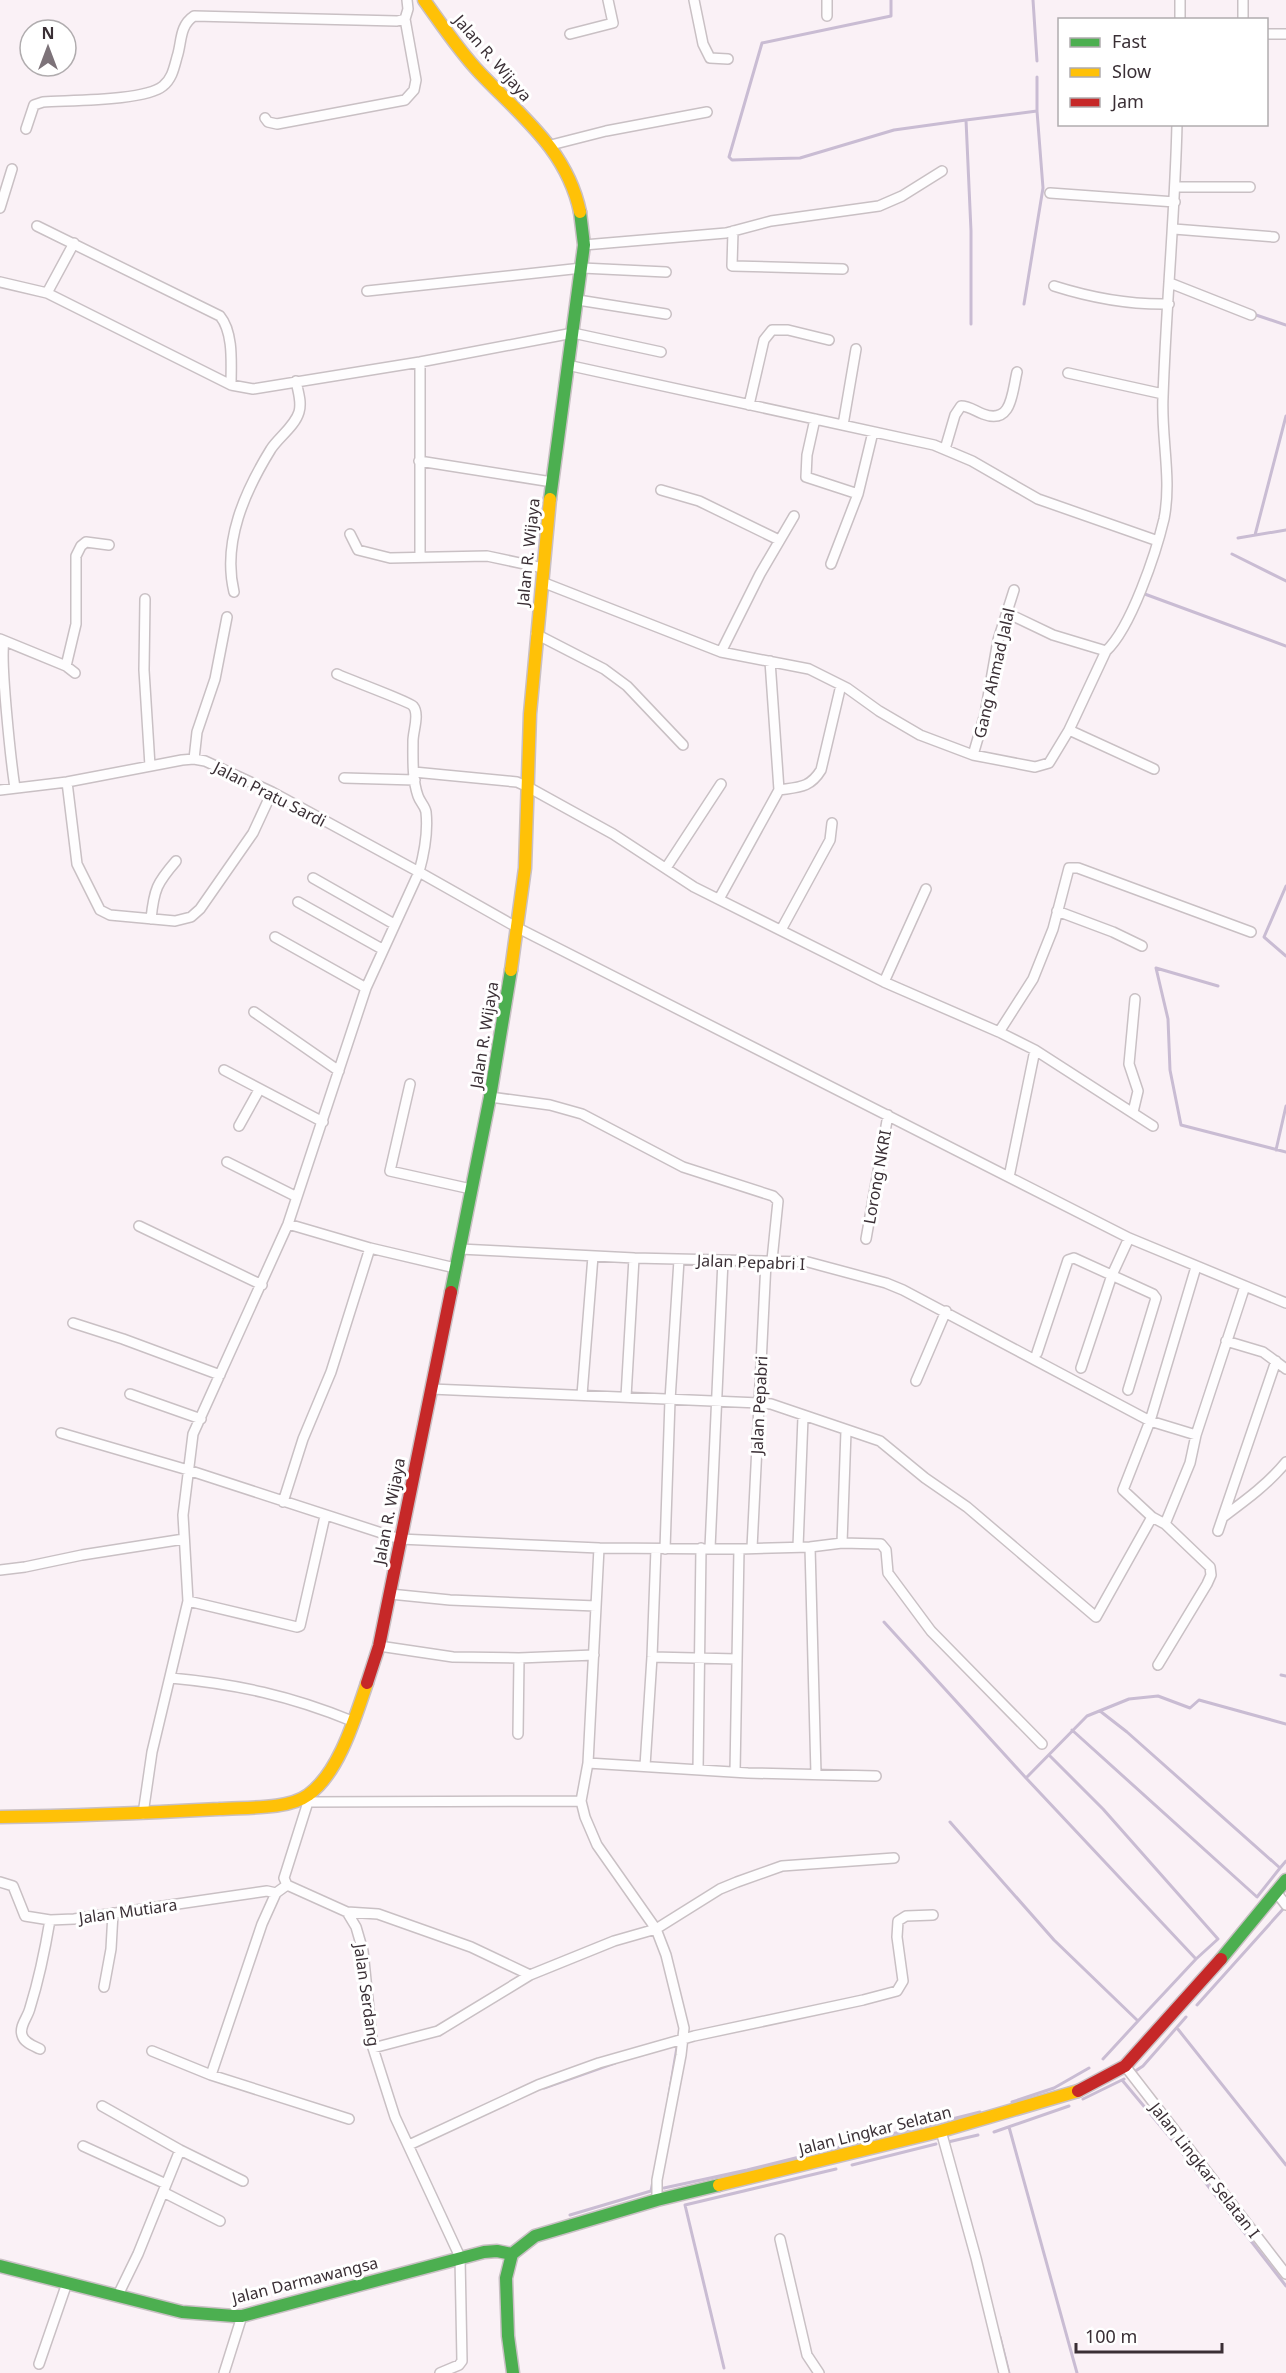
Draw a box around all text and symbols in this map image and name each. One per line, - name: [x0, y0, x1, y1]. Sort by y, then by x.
- street label: Jalan R. Wijaya: [448, 8, 537, 106]
- north arrow: [18, 18, 78, 78]
- legend: [1058, 18, 1268, 126]
- text: N: [41, 22, 55, 44]
- text: Fast: [1112, 29, 1147, 53]
- text: Slow: [1112, 59, 1151, 83]
- text: Jam: [1110, 89, 1144, 113]
- street label: Jalan R. Wijaya: [511, 497, 545, 609]
- street label: Gang Ahmad Jalal: [968, 606, 1020, 740]
- street label: Jalan Pratu Sardi: [208, 755, 330, 832]
- street label: Jalan R. Wijaya: [464, 980, 503, 1092]
- street label: Lorong NKRI: [858, 1128, 896, 1226]
- street label: Jalan Pepabri I: [695, 1249, 805, 1275]
- street label: Jalan Pepabri: [745, 1355, 773, 1457]
- street label: Jalan R. Wijaya: [368, 1456, 410, 1568]
- street label: Jalan Mutiara: [75, 1893, 179, 1929]
- street label: Jalan Serdang: [349, 1940, 385, 2048]
- street label: Jalan Lingkar Selatan I: [1144, 2096, 1265, 2242]
- street label: Jalan Lingkar Selatan: [794, 2100, 954, 2160]
- street label: Jalan Darmawangsa: [228, 2251, 380, 2309]
- scale bar: [1076, 2316, 1222, 2354]
- text: 100 m: [1085, 2324, 1137, 2348]

